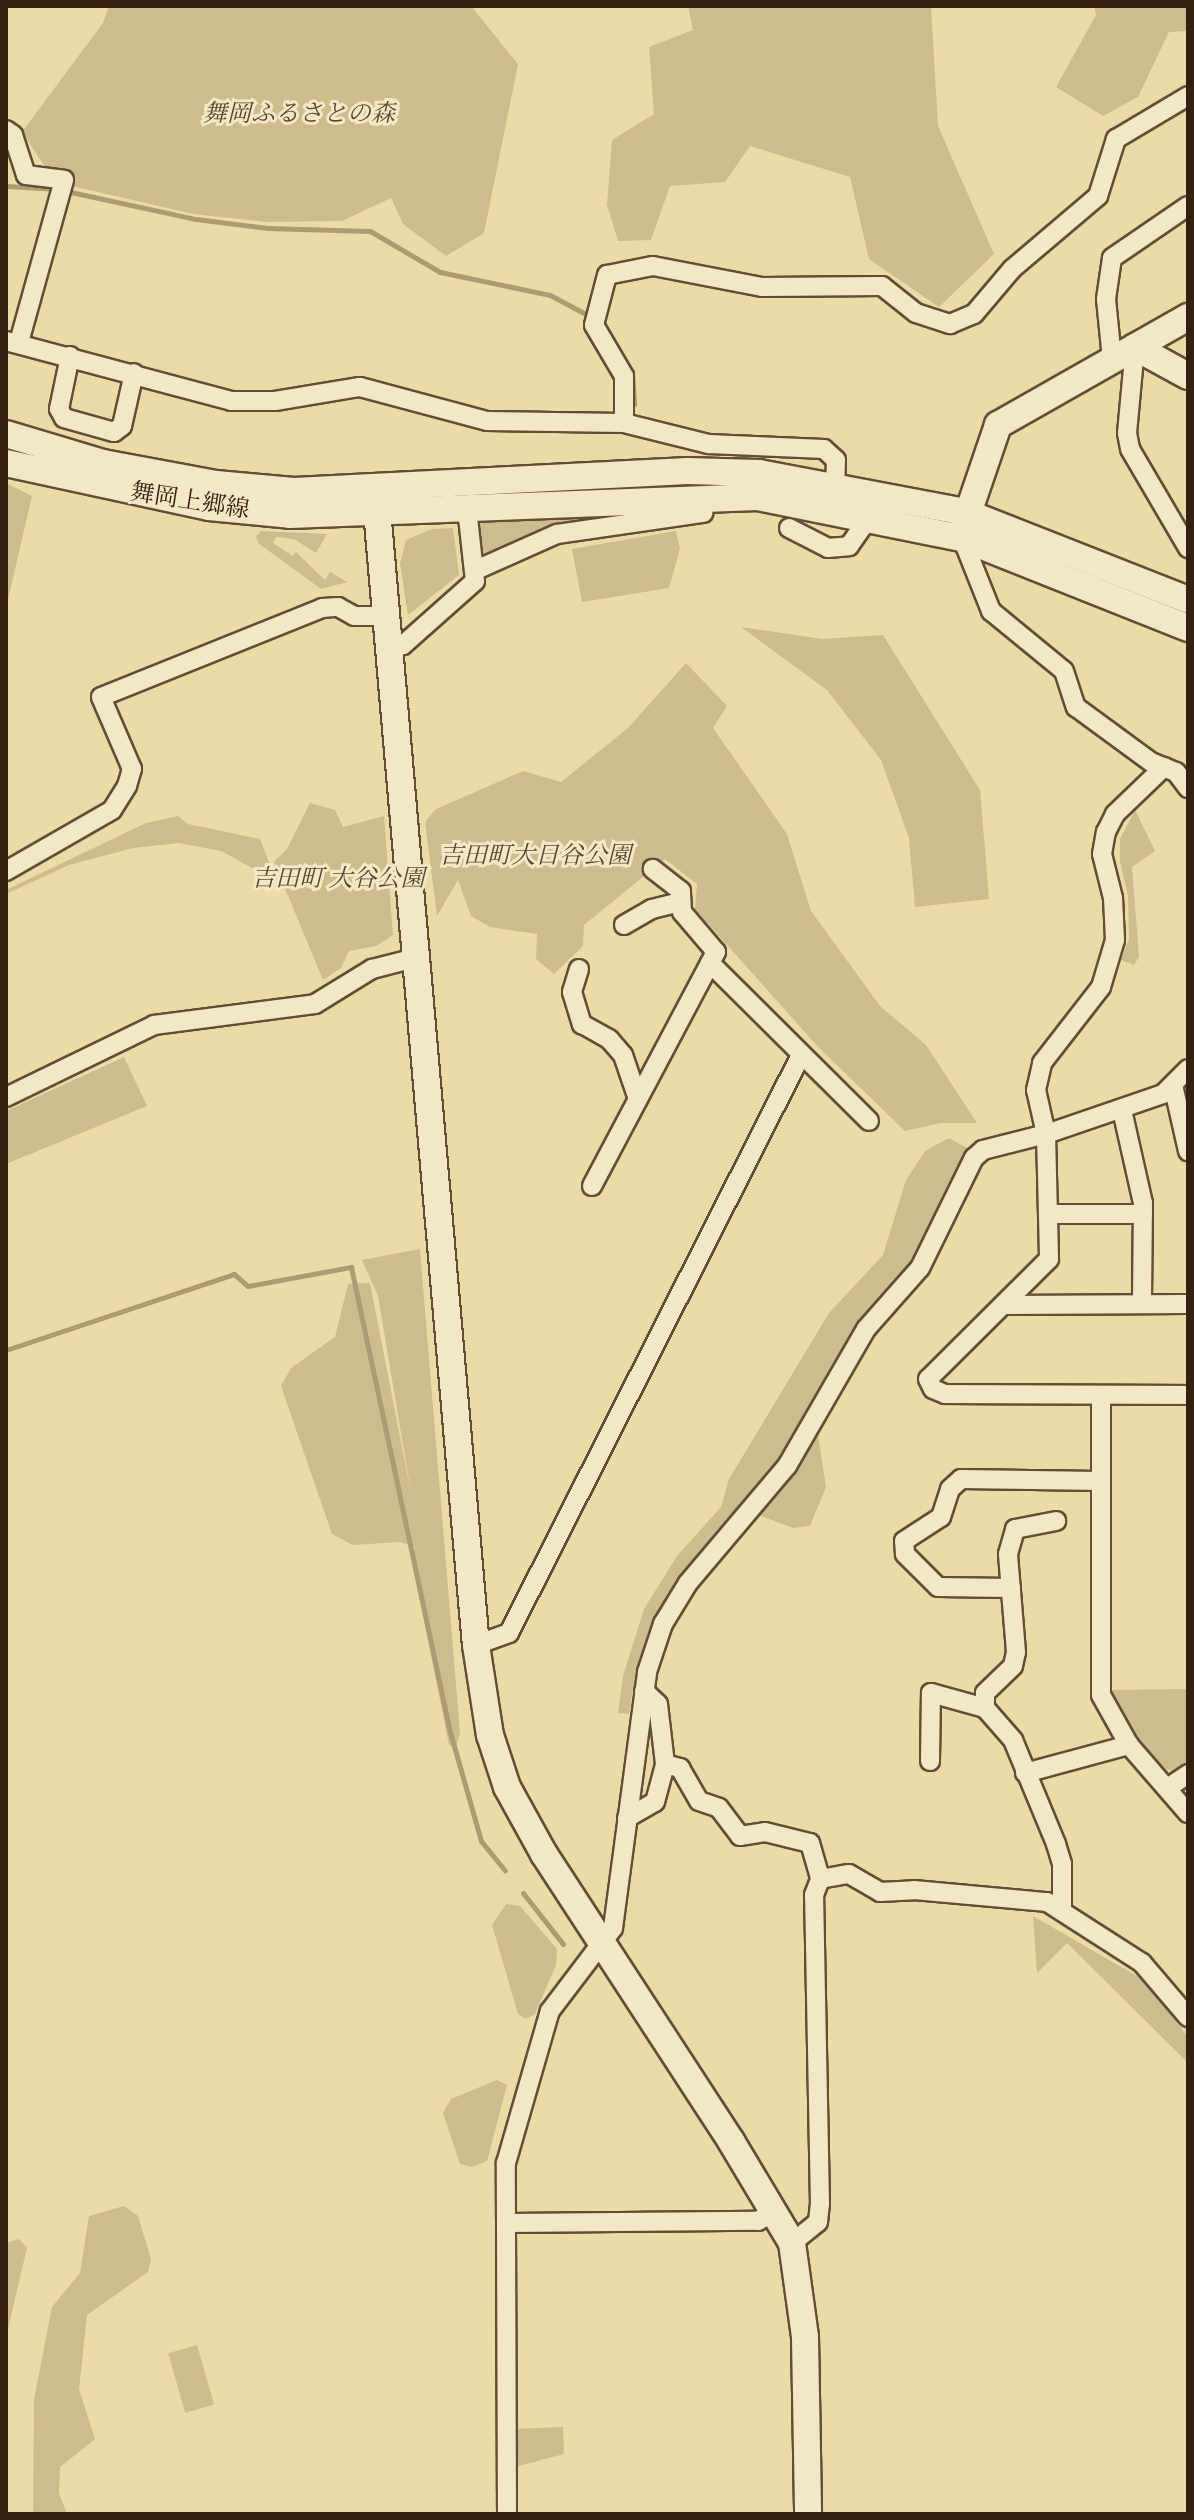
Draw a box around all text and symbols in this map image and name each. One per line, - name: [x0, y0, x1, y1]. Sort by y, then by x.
- park label: 舞岡ふるさとの森: [203, 100, 395, 128]
- street label: 舞岡上郷線: [128, 477, 252, 525]
- park label: 吉田町大日谷公園: [439, 842, 631, 870]
- park label: 吉田町 大谷公園: [251, 865, 425, 893]

